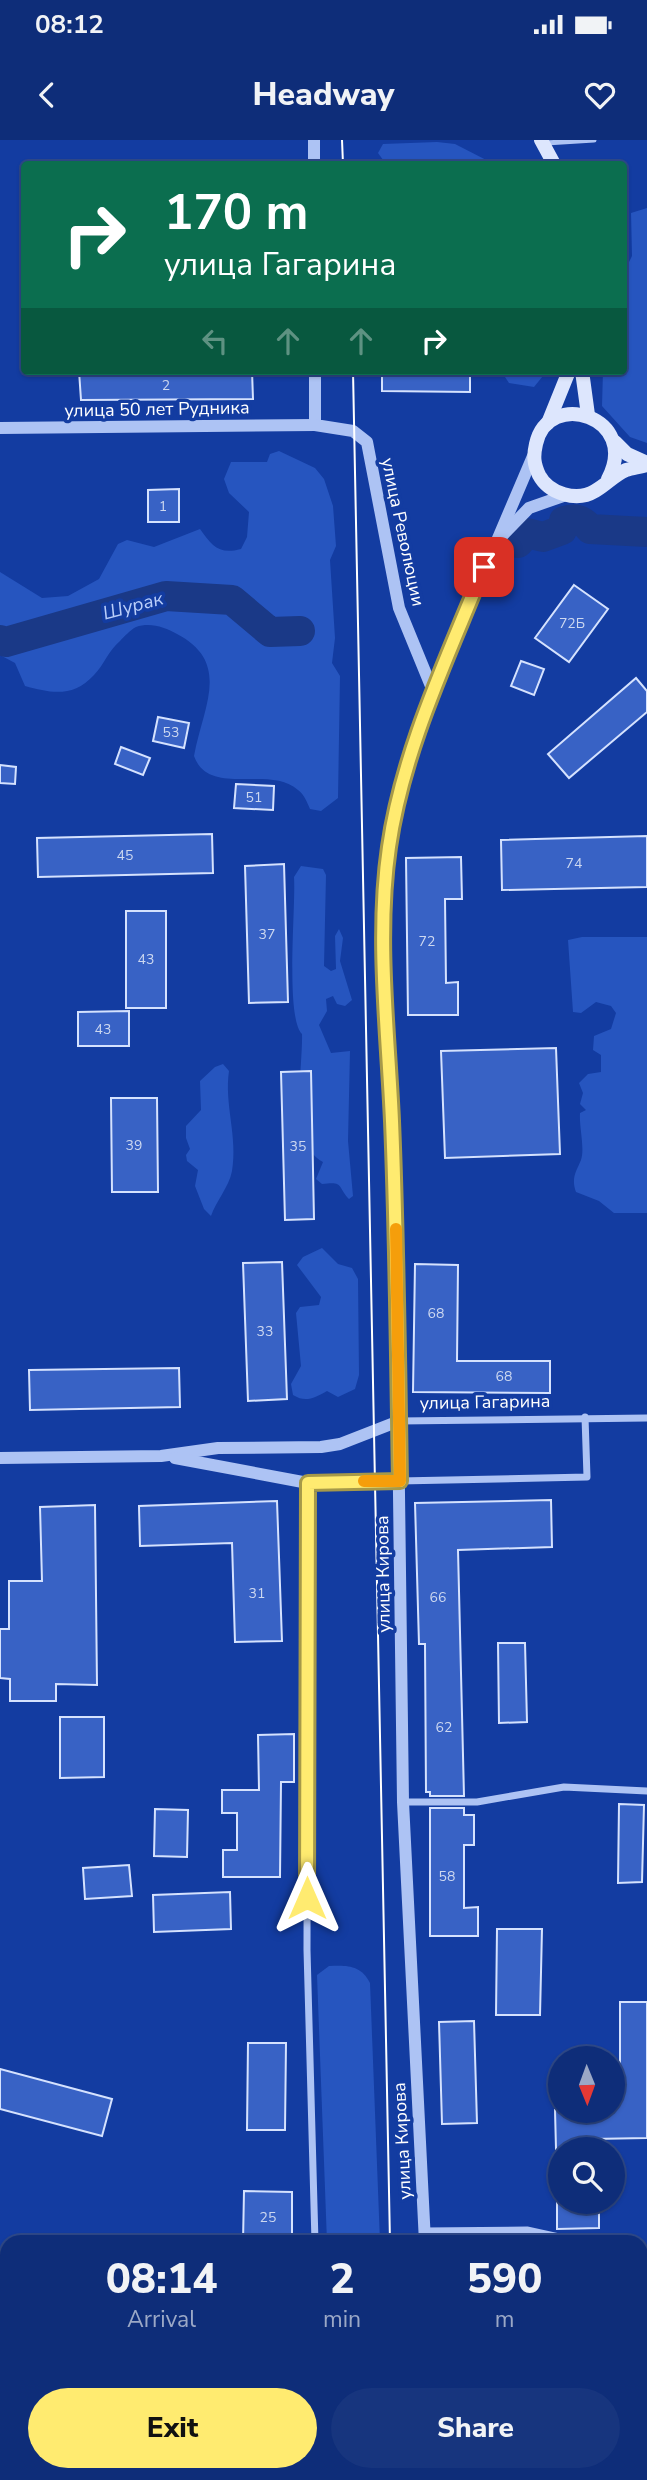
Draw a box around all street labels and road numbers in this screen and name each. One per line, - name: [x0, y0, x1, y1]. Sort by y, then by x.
- street label: улица 50 лет Рудника: [64, 395, 250, 423]
- street label: улица Революции: [376, 455, 430, 609]
- street label: улица Гагарина: [419, 1389, 551, 1415]
- street label: улица Кирова: [370, 1515, 396, 1633]
- street label: улица Кирова: [387, 2082, 417, 2200]

